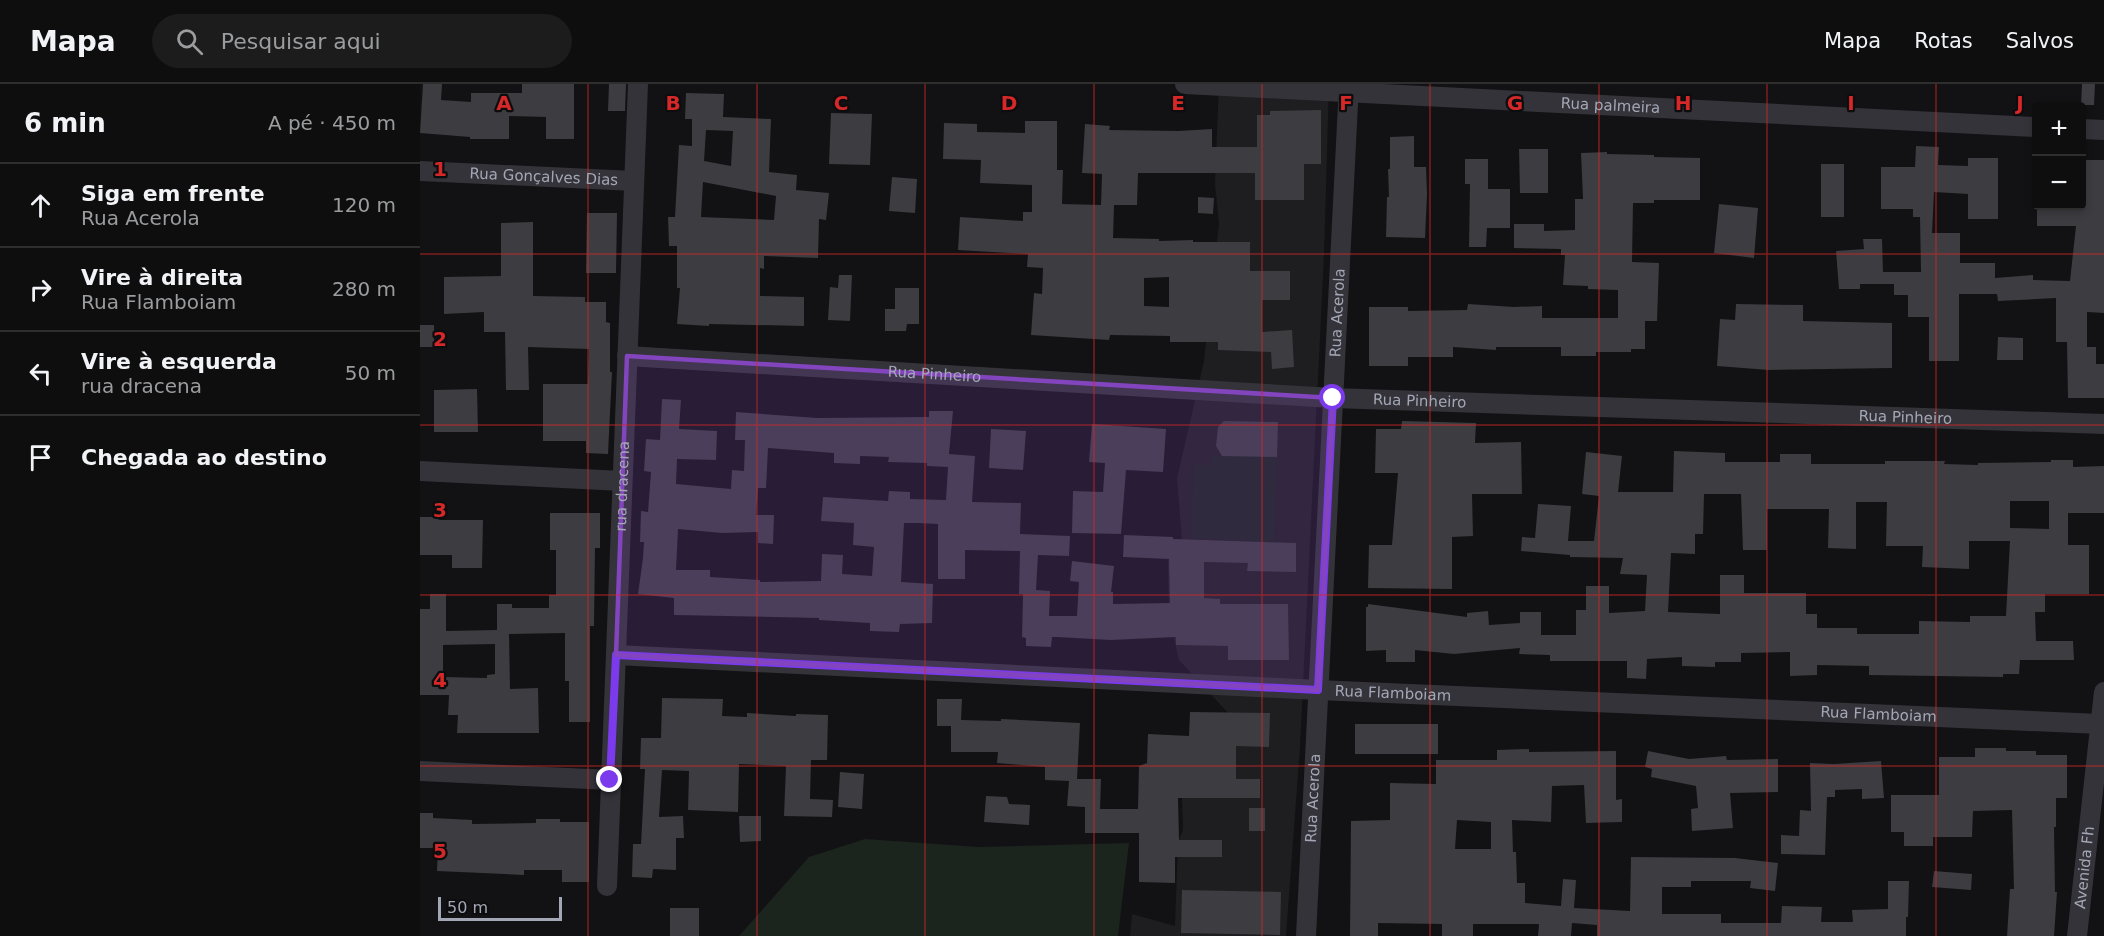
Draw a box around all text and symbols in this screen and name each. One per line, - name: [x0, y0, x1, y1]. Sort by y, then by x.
- search box: [152, 14, 572, 68]
- text: Mapa: [30, 25, 116, 58]
- icon: search: [173, 25, 206, 58]
- text: Pesquisar aqui: [221, 29, 381, 54]
- text: Mapa: [1824, 29, 1881, 53]
- text: Rotas: [1914, 29, 1973, 53]
- text: Salvos: [2006, 29, 2074, 53]
- text: A: [496, 91, 512, 115]
- text: B: [665, 91, 681, 115]
- text: C: [834, 91, 848, 115]
- text: D: [1001, 91, 1017, 115]
- text: E: [1171, 91, 1185, 115]
- text: F: [1339, 91, 1353, 115]
- text: G: [1507, 91, 1523, 115]
- text: H: [1675, 91, 1691, 115]
- text: I: [1847, 91, 1855, 115]
- text: J: [2014, 91, 2024, 115]
- street label: Rua palmeira: [1560, 94, 1661, 117]
- map controls: [2032, 102, 2086, 210]
- button: +: [2032, 102, 2086, 156]
- text: 6 min: [24, 108, 106, 138]
- text: A pé · 450 m: [268, 111, 396, 135]
- button: −: [2032, 156, 2086, 210]
- text: 1: [433, 157, 447, 181]
- street label: Rua Gonçalves Dias: [469, 164, 619, 189]
- text: Siga em frente: [81, 181, 265, 206]
- icon: ahead: [24, 189, 57, 222]
- text: 120 m: [332, 193, 396, 217]
- text: Rua Acerola: [81, 206, 200, 230]
- text: Vire à direita: [81, 265, 243, 290]
- street label: Rua Acerola: [1326, 268, 1349, 358]
- icon: right: [24, 273, 57, 306]
- text: 280 m: [332, 277, 396, 301]
- text: Rua Flamboiam: [81, 290, 236, 314]
- text: 2: [433, 327, 447, 351]
- text: Vire à esquerda: [81, 349, 277, 374]
- icon: left: [24, 357, 57, 390]
- text: 50 m: [345, 361, 396, 385]
- street label: Rua Pinheiro: [887, 363, 982, 386]
- text: rua dracena: [81, 374, 202, 398]
- route start: [1319, 384, 1345, 410]
- street label: Rua Pinheiro: [1373, 390, 1467, 411]
- street label: Rua Pinheiro: [1858, 407, 1953, 428]
- icon: arrive: [24, 441, 57, 474]
- street label: rua dracena: [612, 441, 633, 532]
- text: Chegada ao destino: [81, 445, 327, 470]
- text: 3: [433, 498, 447, 522]
- text: 4: [433, 668, 447, 692]
- street label: Rua Flamboiam: [1334, 682, 1452, 705]
- street label: Rua Flamboiam: [1820, 703, 1937, 726]
- street label: Rua Acerola: [1302, 753, 1324, 843]
- route end: [596, 766, 622, 792]
- street label: Avenida Fh: [2071, 825, 2098, 910]
- text: 5: [433, 839, 447, 863]
- scale bar: [438, 894, 562, 922]
- text: 50 m: [447, 898, 488, 917]

